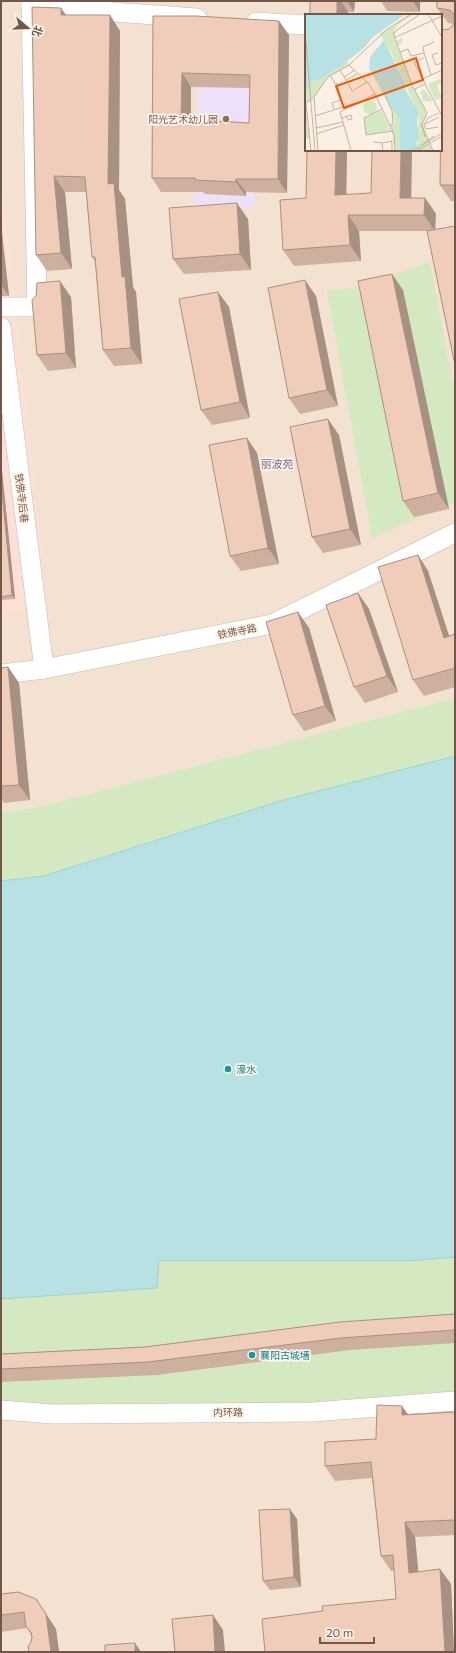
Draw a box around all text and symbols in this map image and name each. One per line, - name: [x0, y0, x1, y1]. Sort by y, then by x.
- north arrow: [8, 8, 48, 48]
- inset map: [305, 14, 442, 151]
- text: 北: [30, 24, 46, 39]
- place label: 阳光艺术幼儿园: [148, 113, 218, 125]
- marker: 阳光艺术幼儿园: [221, 114, 231, 124]
- district label: 丽波苑: [261, 457, 294, 470]
- street label: 铁佛寺后巷: [13, 472, 31, 524]
- street label: 铁佛寺路: [216, 621, 258, 641]
- place label: 濠水: [236, 1063, 256, 1075]
- marker: 濠水: [223, 1064, 233, 1074]
- place label: 襄阳古城墙: [260, 1349, 310, 1361]
- marker: 襄阳古城墙: [247, 1350, 257, 1360]
- street label: 内环路: [213, 1406, 243, 1418]
- scale bar: [320, 1619, 374, 1645]
- text: 20 m: [326, 1625, 353, 1639]

